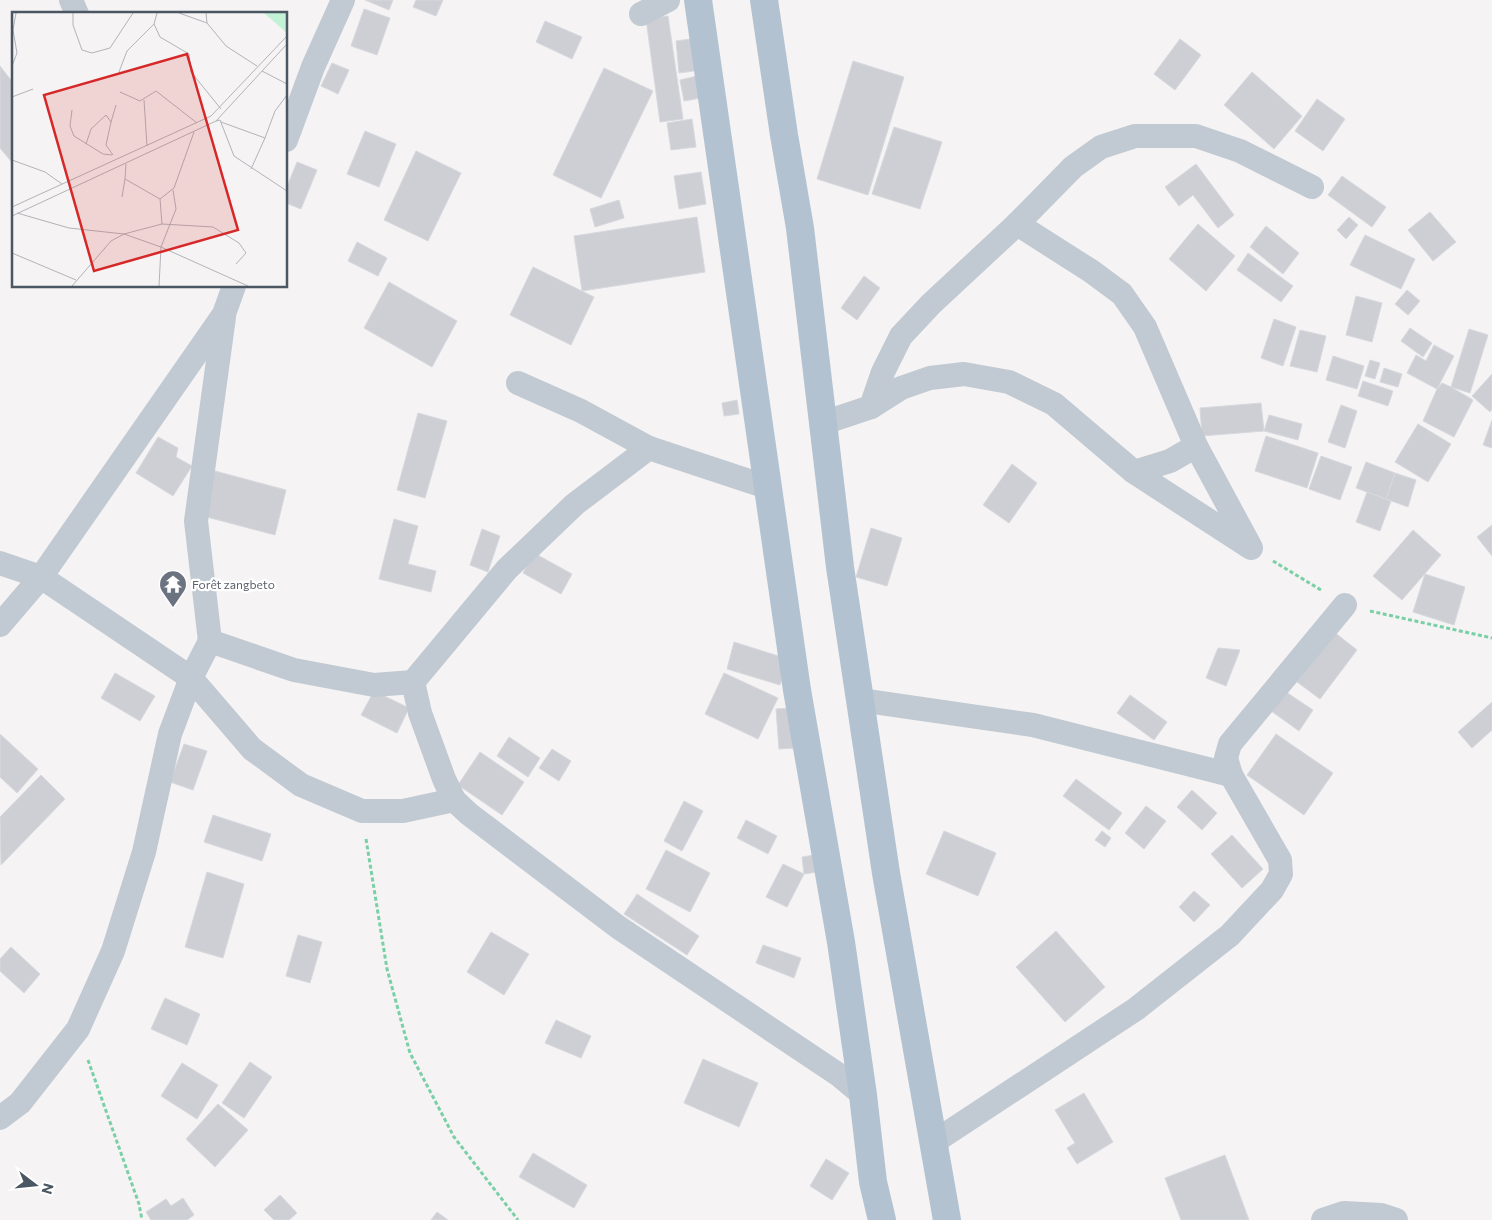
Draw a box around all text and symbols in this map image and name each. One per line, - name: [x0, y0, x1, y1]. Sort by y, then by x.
- inset map: [12, 12, 288, 288]
- temple icon: Forêt zangbeto: [158, 569, 188, 608]
- place label: Forêt zangbeto: [192, 577, 275, 591]
- north arrow: [10, 1160, 60, 1210]
- text: N: [38, 1181, 58, 1196]

